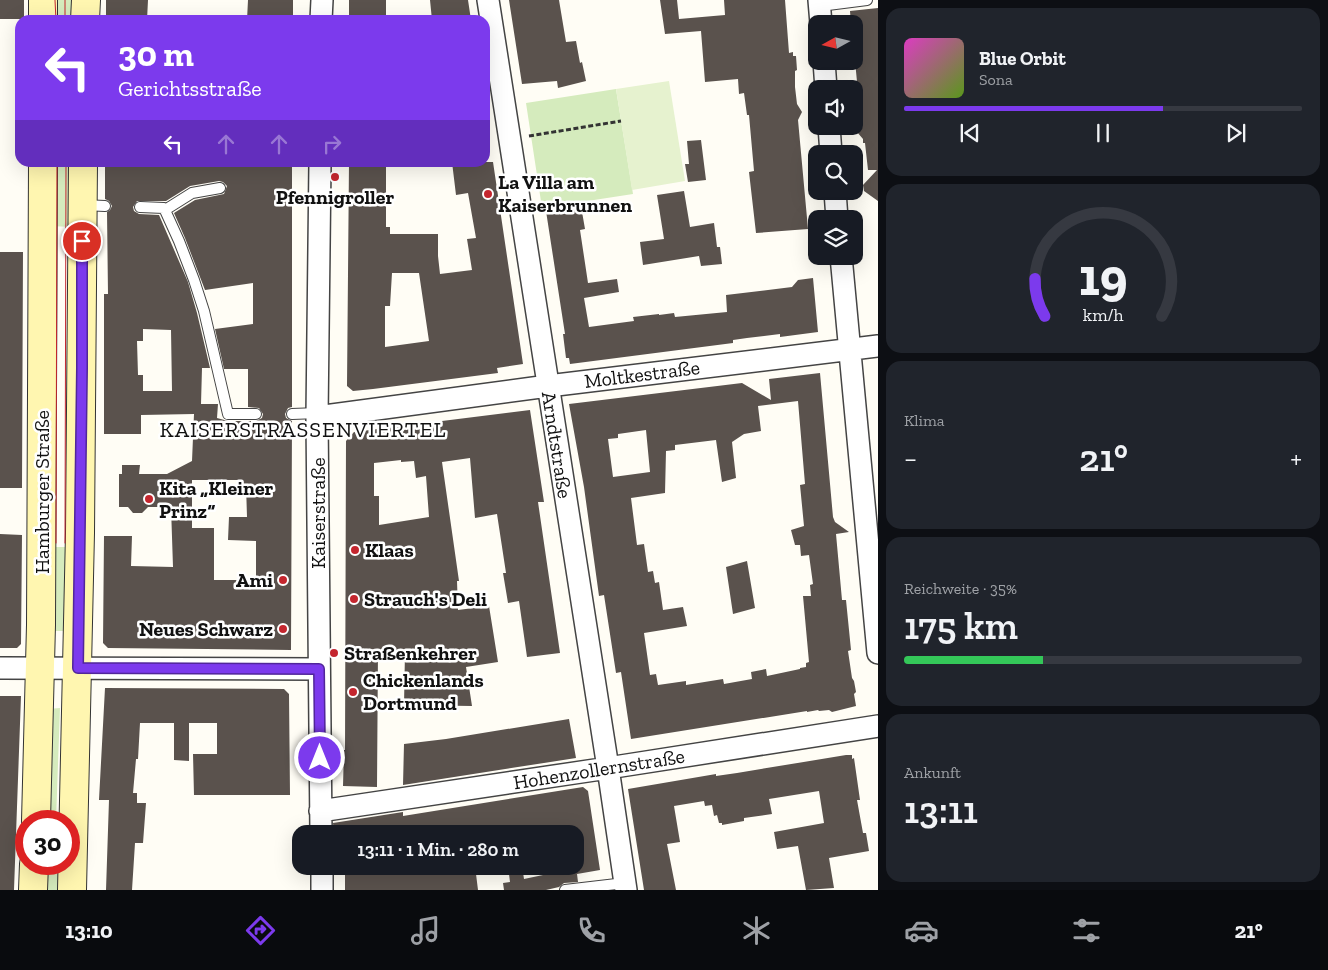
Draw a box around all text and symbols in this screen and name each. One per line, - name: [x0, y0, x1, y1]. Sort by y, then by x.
- north arrow: [808, 15, 862, 70]
- map controls: [808, 15, 863, 265]
- text: 30 m: [118, 33, 194, 75]
- icon: left: [35, 35, 100, 100]
- text: Blue Orbit: [979, 47, 1066, 70]
- text: Sona: [979, 70, 1013, 89]
- text: Gerichtsstraße: [118, 75, 262, 102]
- button: sound: [808, 80, 863, 135]
- icon: previous: [956, 119, 984, 147]
- icon: pause: [1089, 119, 1117, 147]
- icon: next: [1222, 119, 1250, 147]
- icon: left: [159, 130, 187, 158]
- icon: ahead: [212, 130, 240, 158]
- icon: ahead: [265, 130, 293, 158]
- icon: right: [318, 130, 346, 158]
- button: search: [808, 145, 863, 200]
- place label: La Villa am Kaiserbrunnen: [498, 170, 632, 217]
- marker: Pfennigroller: [329, 171, 341, 183]
- place label: Pfennigroller: [276, 185, 394, 209]
- marker: La Villa am Kaiserbrunnen: [482, 188, 494, 200]
- button: layers: [808, 210, 863, 265]
- pin: [61, 220, 103, 262]
- icon: arrive: [68, 227, 96, 255]
- text: 19: [1079, 246, 1127, 308]
- text: km/h: [1083, 304, 1123, 326]
- street label: Moltkestraße: [583, 355, 701, 393]
- street label: Arndtstraße: [537, 390, 577, 500]
- street label: Hamburger Straße: [30, 410, 54, 574]
- text: Klima: [904, 411, 945, 430]
- district label: KAISERSTRASSENVIERTEL: [160, 416, 446, 443]
- text: 21°: [1079, 435, 1128, 481]
- text: −: [904, 442, 917, 475]
- text: +: [1290, 442, 1302, 475]
- street label: Kaiserstraße: [306, 457, 330, 569]
- place label: Kita „Kleiner Prinz“: [159, 476, 274, 523]
- marker: Kita „Kleiner Prinz“: [143, 493, 155, 505]
- place label: Klaas: [365, 538, 414, 562]
- marker: Klaas: [349, 544, 361, 556]
- place label: Ami: [236, 568, 273, 592]
- marker: Ami: [277, 574, 289, 586]
- text: Reichweite · 35%: [904, 579, 1017, 598]
- place label: Strauch's Deli: [364, 587, 487, 611]
- marker: Strauch's Deli: [348, 593, 360, 605]
- text: 175 km: [904, 603, 1018, 649]
- place label: Neues Schwarz: [139, 617, 273, 641]
- marker: Neues Schwarz: [277, 623, 289, 635]
- place label: Straßenkehrer: [344, 641, 477, 665]
- marker: Straßenkehrer: [328, 647, 340, 659]
- place label: Chickenlands Dortmund: [363, 668, 484, 715]
- marker: Chickenlands Dortmund: [347, 686, 359, 698]
- position arrow: [293, 731, 345, 783]
- street label: Hohenzollernstraße: [512, 744, 686, 794]
- text: Ankunft: [904, 763, 961, 782]
- text: 13:11: [904, 787, 978, 833]
- speed limit sign: 30: [15, 810, 80, 875]
- text: 13:11 · 1 Min. · 280 m: [357, 838, 519, 861]
- icon: directions: [243, 913, 278, 948]
- icon: music: [408, 913, 443, 948]
- icon: phone: [574, 913, 609, 948]
- icon: climate: [739, 913, 774, 948]
- icon: car: [904, 913, 939, 948]
- icon: filters: [1069, 913, 1104, 948]
- text: 13:10: [65, 917, 113, 944]
- text: 21°: [1235, 917, 1263, 944]

